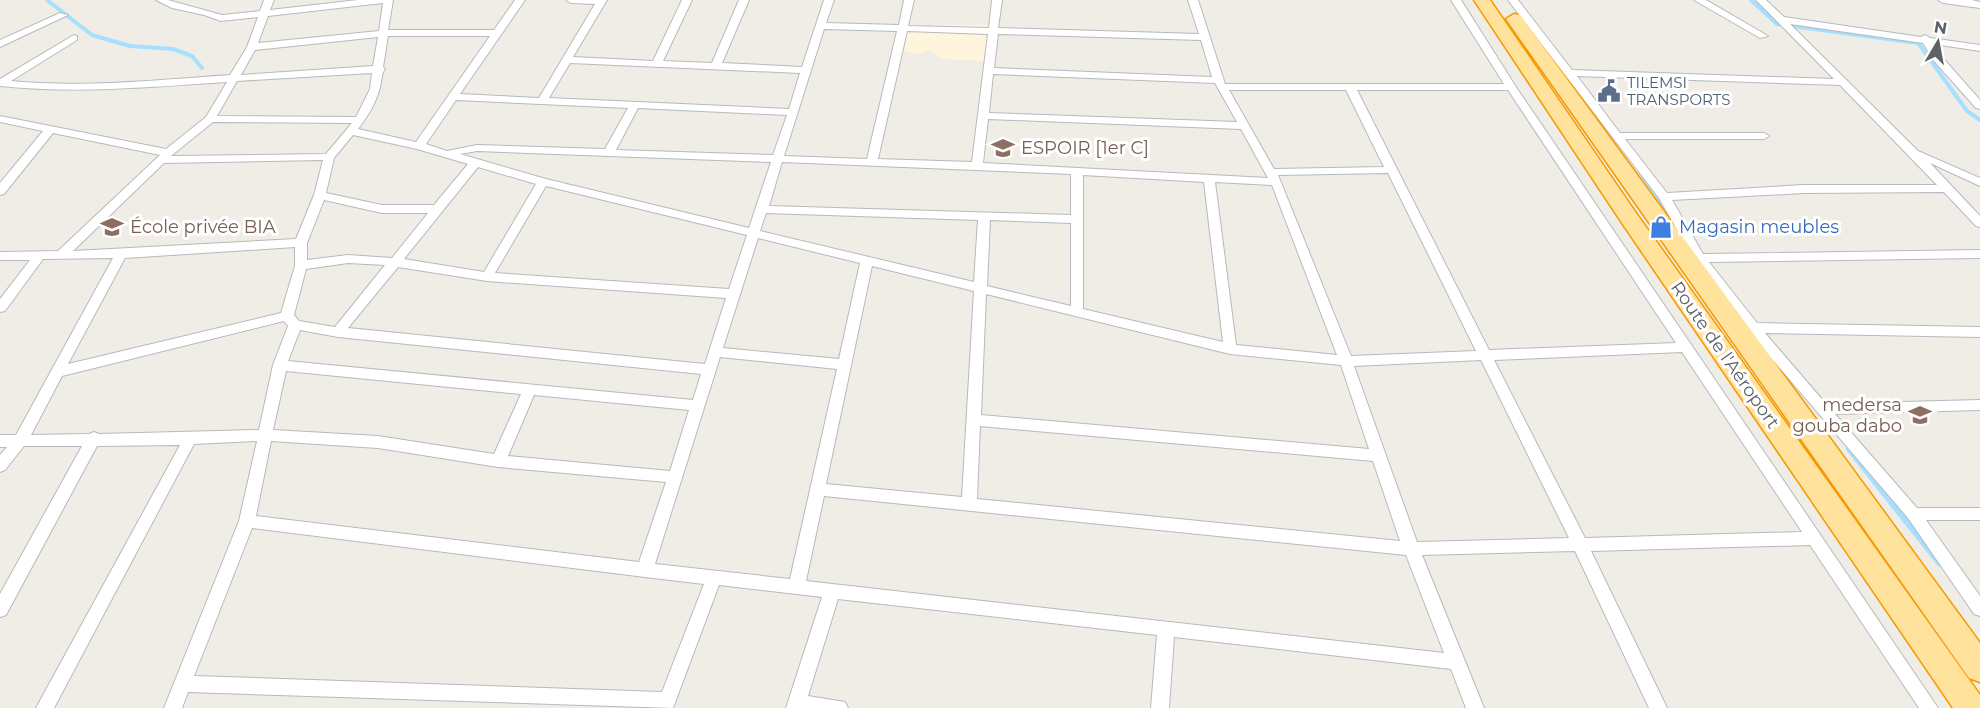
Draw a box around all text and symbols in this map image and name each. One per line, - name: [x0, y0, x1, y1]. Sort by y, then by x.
- north arrow: [1908, 12, 1968, 72]
- text: N: [1932, 17, 1949, 38]
- place label: TILEMSI TRANSPORTS: [1627, 73, 1730, 109]
- public building icon: TILEMSI TRANSPORTS: [1596, 78, 1622, 104]
- school or university icon: ESPOIR [1er C]: [990, 135, 1016, 161]
- place label: ESPOIR [1er C]: [1021, 137, 1149, 159]
- school or university icon: École privée BIA: [99, 214, 125, 240]
- shop icon: Magasin meubles: [1648, 214, 1674, 240]
- place label: École privée BIA: [130, 216, 276, 238]
- place label: Magasin meubles: [1679, 216, 1839, 238]
- street label: Route de l'Aéroport: [1666, 277, 1784, 433]
- place label: medersa gouba dabo: [1792, 394, 1902, 437]
- school or university icon: medersa gouba dabo: [1907, 402, 1933, 428]

